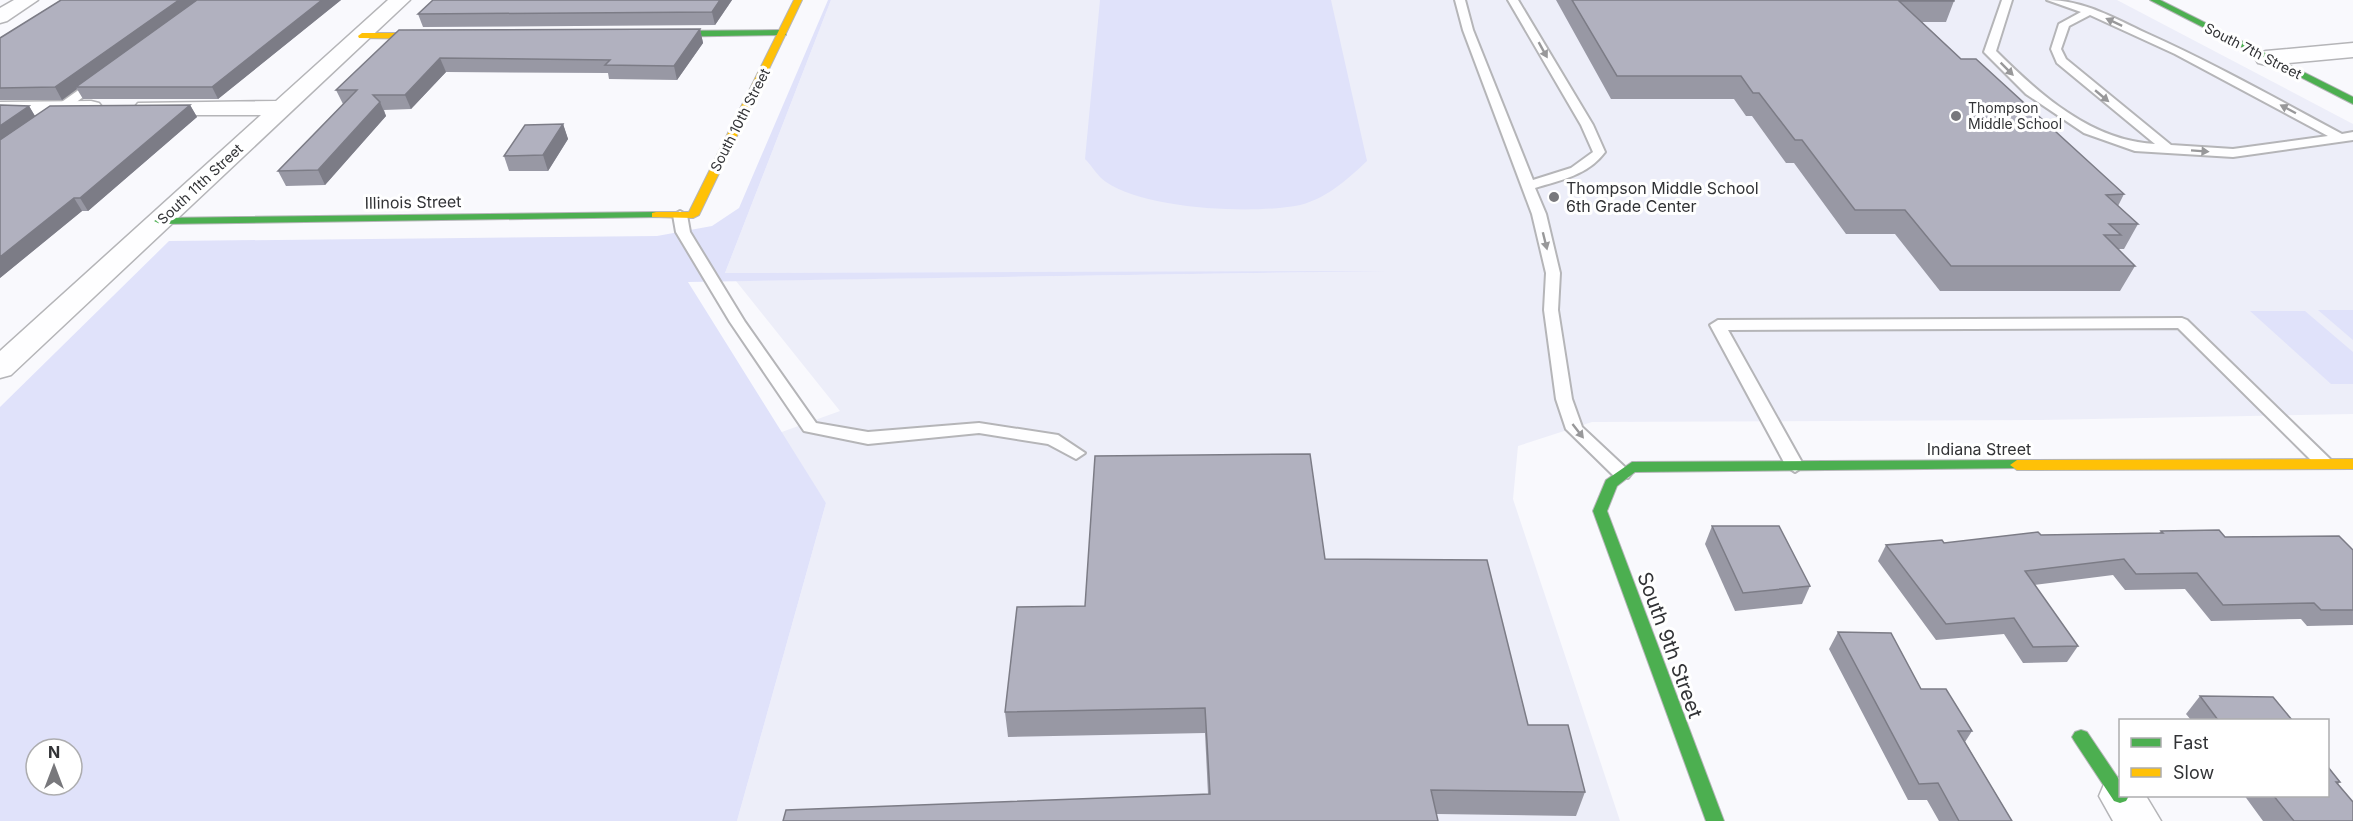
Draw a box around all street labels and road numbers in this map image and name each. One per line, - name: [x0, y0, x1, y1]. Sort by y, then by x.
- street label: South 7th Street: [2202, 19, 2305, 83]
- street label: South 10th Street: [706, 65, 773, 174]
- street label: South 11th Street: [154, 140, 246, 227]
- street label: Illinois Street: [364, 191, 462, 213]
- street label: Indiana Street: [1927, 439, 2031, 459]
- street label: South 9th Street: [1632, 569, 1708, 722]

